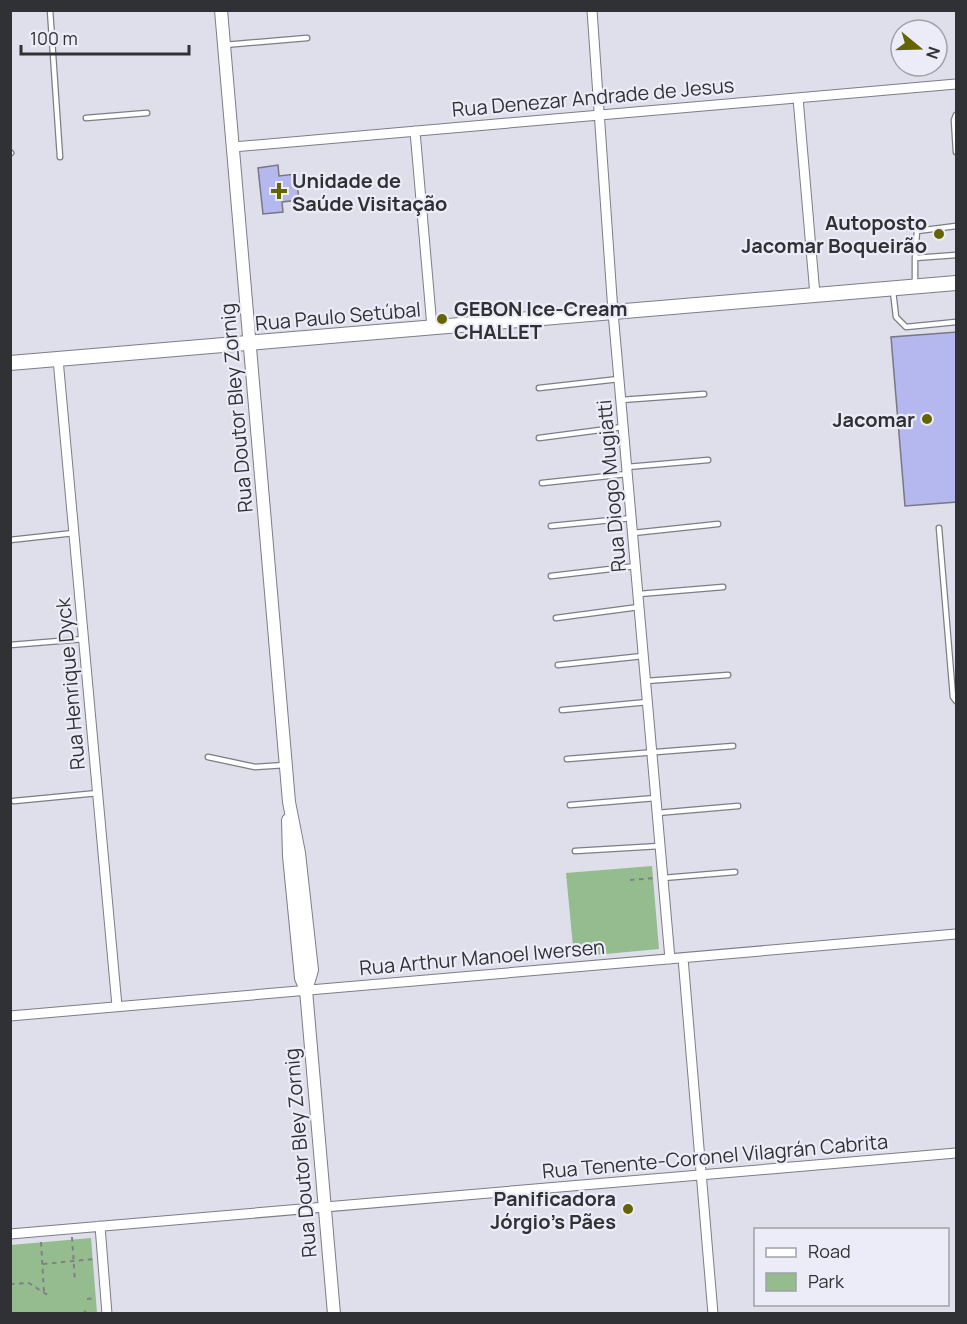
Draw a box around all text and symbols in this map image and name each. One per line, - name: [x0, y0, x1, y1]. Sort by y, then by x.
- scale bar: [21, 18, 189, 56]
- north arrow: [889, 18, 949, 78]
- text: 100 m: [30, 26, 78, 50]
- text: N: [921, 44, 945, 62]
- street label: Rua Denezar Andrade de Jesus: [451, 71, 735, 123]
- place label: Unidade de Saúde Visitação: [292, 167, 447, 217]
- marker: Unidade de Saúde Visitação: [270, 182, 288, 200]
- place label: Autoposto Jacomar Boqueirão: [741, 209, 927, 259]
- marker: Autoposto Jacomar Boqueirão: [932, 227, 946, 241]
- street label: Rua Paulo Setúbal: [254, 295, 422, 337]
- place label: GEBON Ice-Cream CHALLET: [454, 295, 627, 345]
- street label: Rua Doutor Bley Zornig: [213, 302, 259, 514]
- marker: GEBON Ice-Cream CHALLET: [435, 312, 449, 326]
- street label: Rua Diogo Mugiatti: [590, 399, 632, 573]
- place label: Jacomar: [832, 406, 915, 433]
- marker: Jacomar: [920, 412, 934, 426]
- street label: Rua Henrique Dyck: [49, 596, 91, 771]
- street label: Rua Arthur Manoel Iwersen: [358, 933, 606, 981]
- street label: Rua Doutor Bley Zornig: [277, 1047, 323, 1259]
- street label: Rua Tenente-Coronel Vilagrán Cabrita: [541, 1127, 889, 1185]
- place label: Panificadora Jórgio's Pães: [490, 1185, 616, 1235]
- marker: Panificadora Jórgio's Pães: [621, 1202, 635, 1216]
- legend: [754, 1228, 949, 1306]
- text: Road: [808, 1239, 851, 1263]
- text: Park: [808, 1269, 845, 1293]

